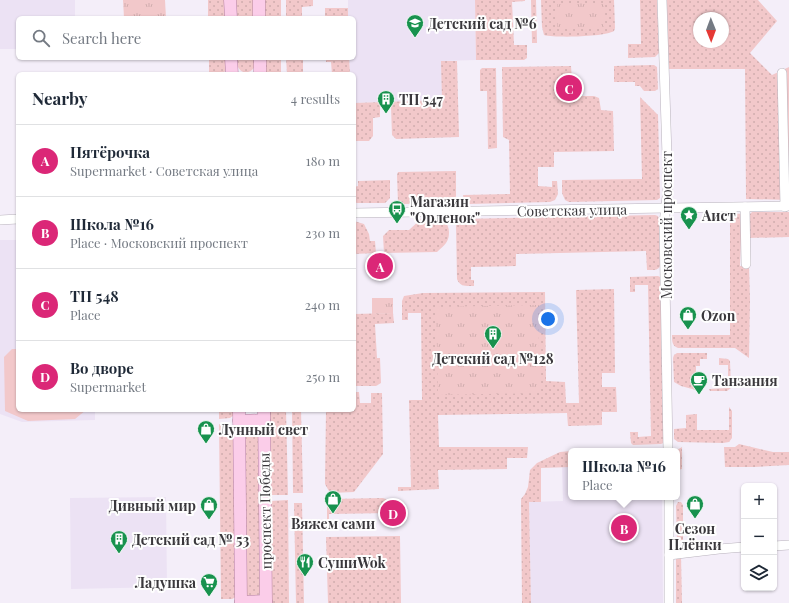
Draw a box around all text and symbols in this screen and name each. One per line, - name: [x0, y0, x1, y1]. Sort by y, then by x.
- north arrow: [693, 12, 729, 48]
- school or university icon: Детский сад №6: [405, 13, 425, 38]
- place label: Детский сад №6: [428, 14, 537, 33]
- search box: [16, 16, 356, 60]
- icon: search: [30, 27, 52, 49]
- text: Search here: [62, 28, 141, 48]
- pin: C: [556, 73, 582, 103]
- text: Nearby: [32, 87, 87, 109]
- building icon: ТП 547: [376, 89, 396, 114]
- text: 4 results: [291, 90, 340, 107]
- place label: ТП 547: [399, 90, 443, 109]
- text: Пятёрочка: [70, 142, 150, 162]
- street label: Московский проспект: [657, 151, 676, 299]
- text: A: [41, 152, 49, 169]
- text: 180 m: [306, 152, 340, 169]
- text: Supermarket · Советская улица: [70, 162, 258, 179]
- place label: Магазин "Орленок": [410, 192, 480, 227]
- bus stop icon: Магазин "Орленок": [387, 199, 407, 224]
- street label: Советская улица: [517, 200, 627, 220]
- place icon: Аист: [679, 205, 699, 230]
- place label: Аист: [701, 206, 736, 225]
- text: Школа №16: [70, 214, 154, 234]
- text: B: [41, 224, 49, 241]
- text: 230 m: [305, 224, 340, 241]
- text: Place · Московский проспект: [70, 234, 248, 251]
- pin: A: [367, 251, 393, 281]
- text: ТП 548: [70, 286, 119, 306]
- text: C: [40, 296, 50, 313]
- text: 240 m: [305, 296, 340, 313]
- shop icon: Ozon: [678, 305, 698, 330]
- text: Place: [70, 306, 101, 323]
- place label: Ozon: [701, 306, 736, 325]
- your location: [538, 309, 558, 329]
- building icon: Детский сад №128: [483, 324, 503, 349]
- place label: Детский сад №128: [432, 349, 554, 368]
- text: Во дворе: [70, 358, 134, 378]
- text: D: [40, 368, 50, 385]
- text: 250 m: [306, 368, 340, 385]
- cafe icon: Танзания: [689, 370, 709, 395]
- place label: Танзания: [712, 371, 778, 390]
- text: Supermarket: [70, 378, 146, 395]
- shop icon: Лунный свет: [196, 419, 216, 444]
- place label: Лунный свет: [218, 420, 308, 439]
- popup: [568, 448, 680, 500]
- street label: проспект Победы: [254, 452, 276, 569]
- text: Школа №16: [582, 456, 666, 476]
- text: Place: [582, 476, 613, 493]
- map controls: [741, 483, 777, 591]
- button: +: [741, 483, 777, 519]
- shop icon: Вяжем сами: [323, 489, 343, 514]
- shop icon: Сезон Плёнки: [685, 494, 705, 519]
- shop icon: Дивный мир: [199, 495, 219, 520]
- place label: Дивный мир: [109, 496, 196, 515]
- pin: D: [380, 498, 406, 528]
- pin: B: [611, 513, 637, 543]
- place label: Вяжем сами: [291, 514, 375, 533]
- place label: Сезон Плёнки: [668, 519, 722, 554]
- button: −: [741, 519, 777, 555]
- building icon: Детский сад № 53: [109, 529, 129, 554]
- place label: Детский сад № 53: [132, 530, 249, 549]
- restaurant icon: СушиWok: [295, 552, 315, 577]
- place label: СушиWok: [318, 553, 387, 572]
- button: layers: [741, 555, 777, 591]
- supermarket icon: Ладушка: [199, 572, 219, 597]
- place label: Ладушка: [134, 573, 197, 592]

